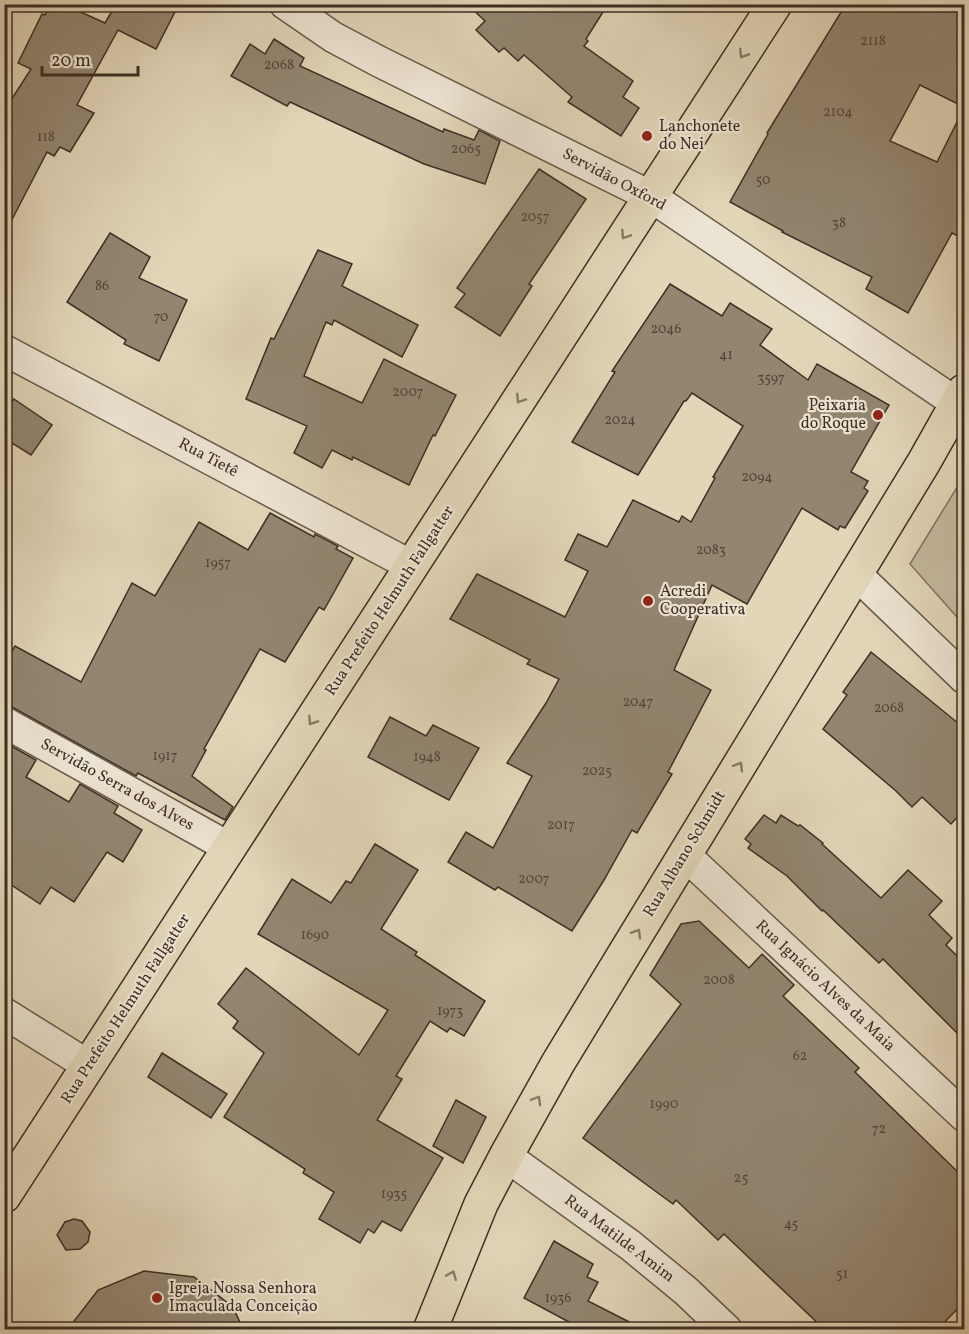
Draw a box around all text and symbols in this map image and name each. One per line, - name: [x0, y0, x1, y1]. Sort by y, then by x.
- house number: 2118: [860, 32, 886, 51]
- scale bar: [42, 39, 138, 77]
- one-way arrow: [739, 47, 750, 58]
- text: 20 m: [51, 49, 91, 74]
- house number: 2068: [264, 56, 294, 75]
- house number: 2104: [823, 103, 853, 122]
- place label: Lanchonete do Nei: [659, 116, 740, 156]
- house number: 118: [37, 128, 55, 147]
- marker: Lanchonete do Nei: [640, 129, 654, 143]
- house number: 2065: [451, 140, 481, 159]
- street label: Servidão Oxford: [558, 143, 670, 217]
- house number: 50: [756, 171, 770, 190]
- house number: 2057: [520, 208, 550, 227]
- house number: 38: [832, 214, 846, 233]
- one-way arrow: [621, 229, 633, 239]
- house number: 86: [95, 277, 109, 296]
- house number: 70: [154, 308, 168, 327]
- house number: 2046: [651, 320, 681, 339]
- house number: 41: [719, 346, 733, 365]
- house number: 3597: [757, 369, 785, 388]
- house number: 2007: [392, 383, 424, 402]
- one-way arrow: [516, 392, 527, 403]
- place label: Peixaria do Roque: [801, 395, 866, 435]
- marker: Peixaria do Roque: [871, 408, 885, 422]
- house number: 2024: [604, 411, 636, 430]
- street label: Rua Tietê: [174, 433, 242, 483]
- house number: 2094: [741, 468, 773, 487]
- street label: Rua Prefeito Helmuth Fallgatter: [320, 501, 460, 700]
- house number: 2083: [696, 541, 726, 560]
- house number: 1957: [205, 554, 231, 573]
- place label: Acredi Cooperativa: [660, 581, 746, 621]
- marker: Acredi Cooperativa: [641, 594, 655, 608]
- house number: 2047: [623, 693, 654, 712]
- house number: 2068: [874, 699, 904, 718]
- one-way arrow: [308, 715, 319, 726]
- street label: Servidão Serra dos Alves: [36, 734, 198, 836]
- house number: 1917: [153, 747, 178, 766]
- house number: 1948: [413, 748, 441, 767]
- house number: 2025: [582, 762, 612, 781]
- one-way arrow: [731, 762, 743, 772]
- street label: Rua Albano Schmidt: [639, 786, 732, 921]
- house number: 2017: [547, 816, 575, 835]
- house number: 2007: [518, 870, 550, 889]
- street label: Rua Prefeito Helmuth Fallgatter: [56, 909, 196, 1108]
- street label: Rua Ignácio Alves da Maia: [750, 915, 900, 1057]
- house number: 1690: [301, 926, 329, 945]
- one-way arrow: [630, 929, 642, 939]
- house number: 2008: [703, 971, 735, 990]
- house number: 1973: [437, 1002, 463, 1021]
- house number: 62: [793, 1047, 807, 1066]
- house number: 1990: [650, 1095, 678, 1114]
- one-way arrow: [530, 1096, 541, 1106]
- house number: 72: [872, 1120, 886, 1139]
- house number: 25: [734, 1169, 748, 1188]
- house number: 1935: [381, 1185, 407, 1204]
- street label: Rua Matilde Amim: [559, 1190, 679, 1288]
- house number: 45: [784, 1215, 798, 1234]
- house number: 51: [836, 1265, 848, 1284]
- one-way arrow: [445, 1271, 457, 1282]
- place label: Igreja Nossa Senhora Imaculada Conceição: [169, 1278, 318, 1318]
- house number: 1936: [545, 1289, 571, 1308]
- marker: Igreja Nossa Senhora Imaculada Conceição: [150, 1291, 164, 1305]

